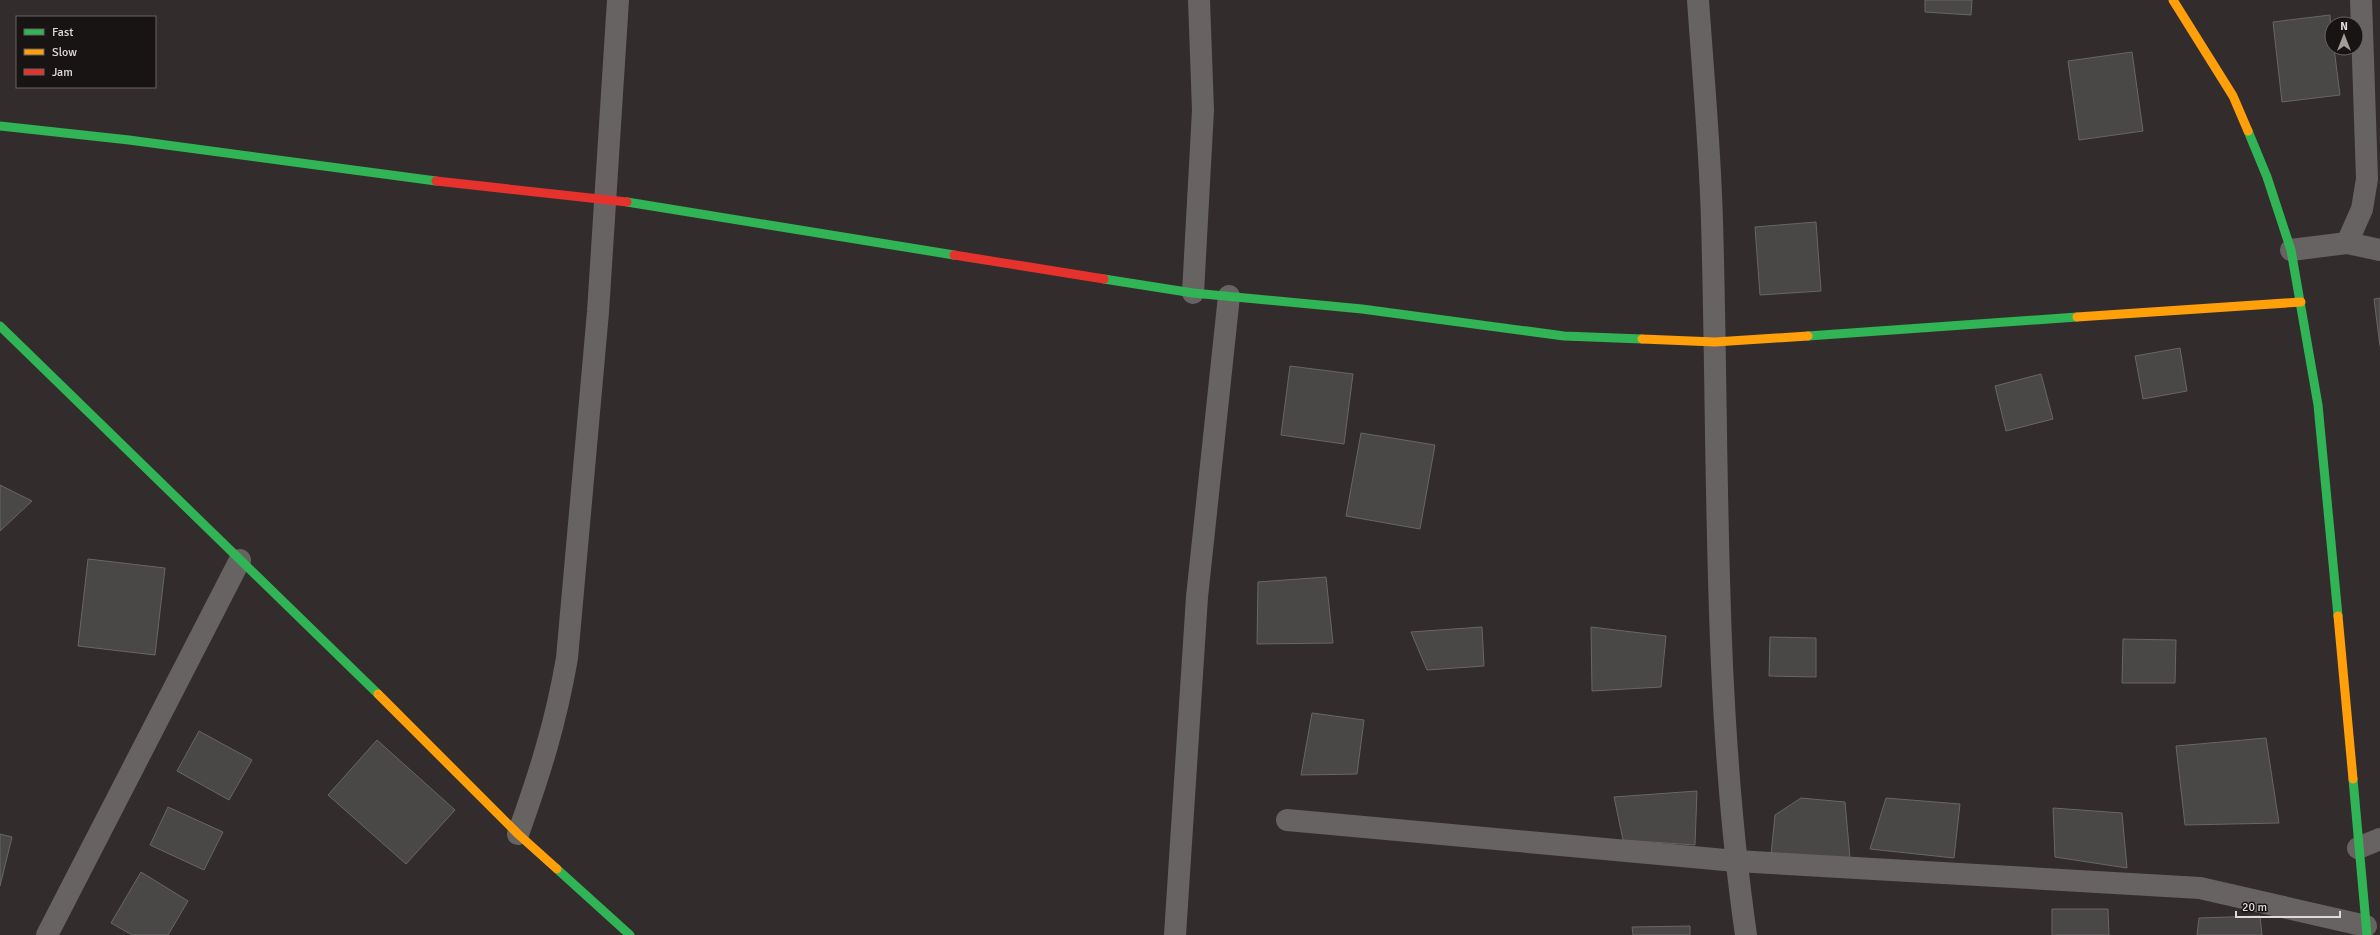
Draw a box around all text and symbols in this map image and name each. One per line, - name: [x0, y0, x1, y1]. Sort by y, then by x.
- legend: [16, 16, 156, 88]
- north arrow: [2324, 16, 2364, 56]
- text: N: [2340, 20, 2348, 33]
- text: Fast: [52, 25, 73, 40]
- text: Slow: [52, 45, 77, 60]
- text: Jam: [52, 65, 73, 80]
- scale bar: [2236, 893, 2340, 919]
- text: 20 m: [2242, 900, 2267, 915]

